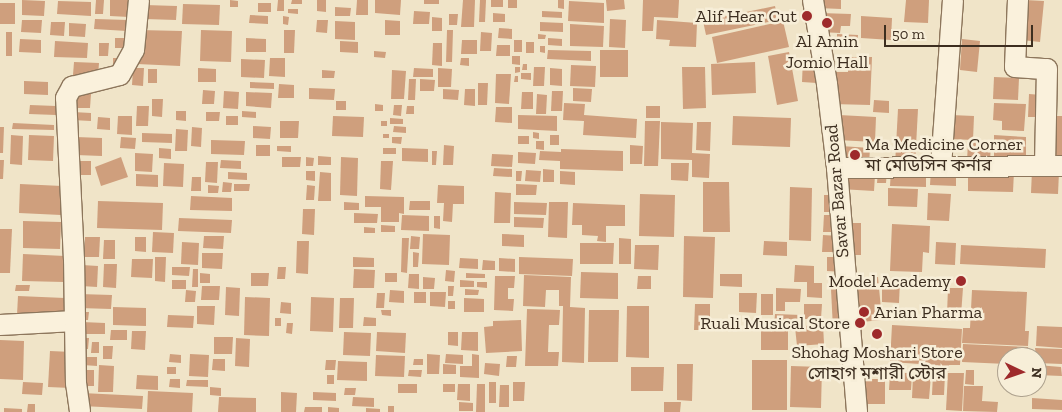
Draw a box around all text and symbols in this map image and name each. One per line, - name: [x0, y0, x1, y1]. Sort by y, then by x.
- place label: Alif Hear Cut: [695, 5, 797, 27]
- marker: Alif Hear Cut: [801, 10, 813, 22]
- scale bar: [887, 15, 1036, 47]
- marker: Al Amin Jomio Hall: [821, 17, 833, 29]
- text: 50 m: [892, 25, 925, 43]
- place label: Al Amin Jomio Hall: [786, 31, 868, 74]
- street label: Savar Bazar Road: [820, 123, 854, 259]
- place label: Ma Medicine Corner মা মেডিসিন কর্নার: [865, 134, 1023, 176]
- marker: Ma Medicine Corner মা মেডিসিন কর্নার: [849, 149, 861, 161]
- place label: Model Academy: [828, 270, 951, 292]
- marker: Model Academy: [955, 275, 967, 287]
- place label: Arian Pharma: [874, 301, 982, 323]
- marker: Arian Pharma: [858, 306, 870, 318]
- place label: Ruali Musical Store: [700, 312, 850, 334]
- marker: Ruali Musical Store: [854, 317, 866, 329]
- marker: Shohag Moshari Store সোহাগ মশারী স্টোর: [871, 328, 883, 340]
- place label: Shohag Moshari Store সোহাগ মশারী স্টোর: [791, 342, 963, 384]
- north arrow: [997, 347, 1047, 397]
- text: N: [1028, 367, 1045, 379]

